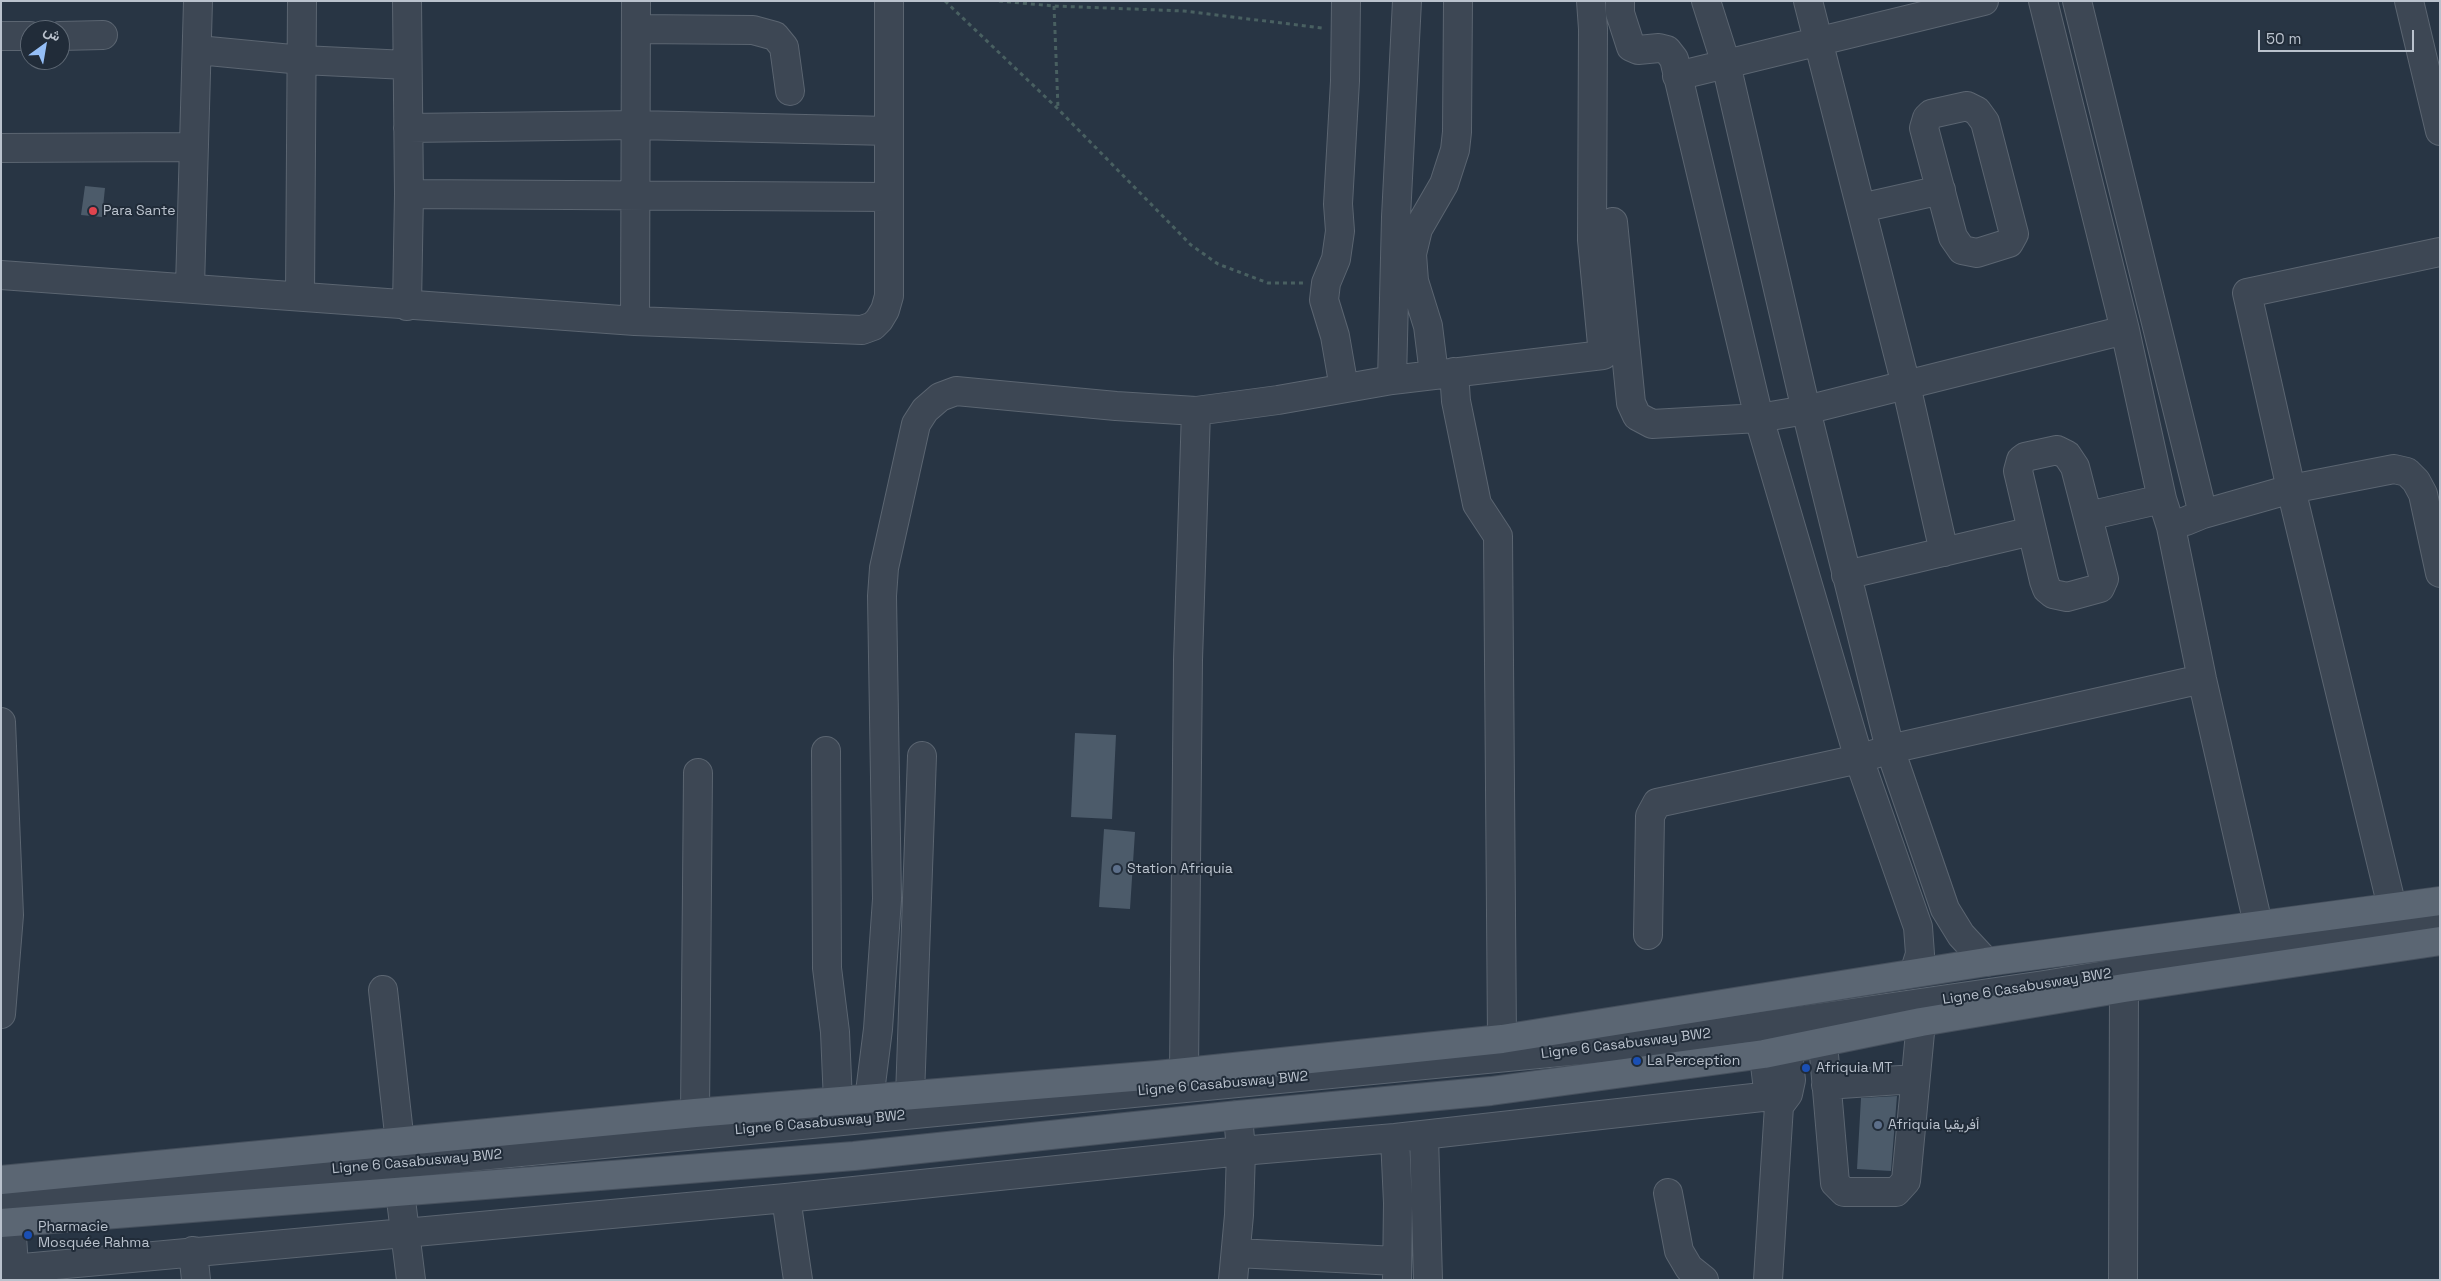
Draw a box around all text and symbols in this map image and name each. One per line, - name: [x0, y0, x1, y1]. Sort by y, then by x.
- north arrow: [20, 20, 70, 70]
- scale bar: [2261, 20, 2417, 52]
- text: ش: [41, 21, 64, 45]
- text: 50 m: [2266, 29, 2301, 48]
- place label: Para Sante: [103, 203, 175, 219]
- marker: Para Sante: [87, 205, 99, 217]
- place label: Station Afriquia: [1127, 861, 1233, 877]
- marker: Station Afriquia: [1111, 863, 1123, 875]
- street label: Ligne 6 Casabusway BW2: [1941, 965, 2113, 1009]
- street label: Ligne 6 Casabusway BW2: [1540, 1025, 1712, 1063]
- place label: La Perception: [1647, 1053, 1740, 1069]
- marker: La Perception: [1631, 1055, 1643, 1067]
- place label: Afriquia MT: [1816, 1060, 1892, 1076]
- marker: Afriquia MT: [1800, 1062, 1812, 1074]
- street label: Ligne 6 Casabusway BW2: [1137, 1068, 1309, 1100]
- street label: Ligne 6 Casabusway BW2: [734, 1107, 906, 1139]
- place label: Afriquia أفريقيا: [1888, 1117, 1979, 1133]
- marker: Afriquia أفريقيا: [1872, 1119, 1884, 1131]
- street label: Ligne 6 Casabusway BW2: [331, 1146, 503, 1178]
- place label: Pharmacie Mosquée Rahma: [38, 1219, 149, 1252]
- marker: Pharmacie Mosquée Rahma: [22, 1229, 34, 1241]

